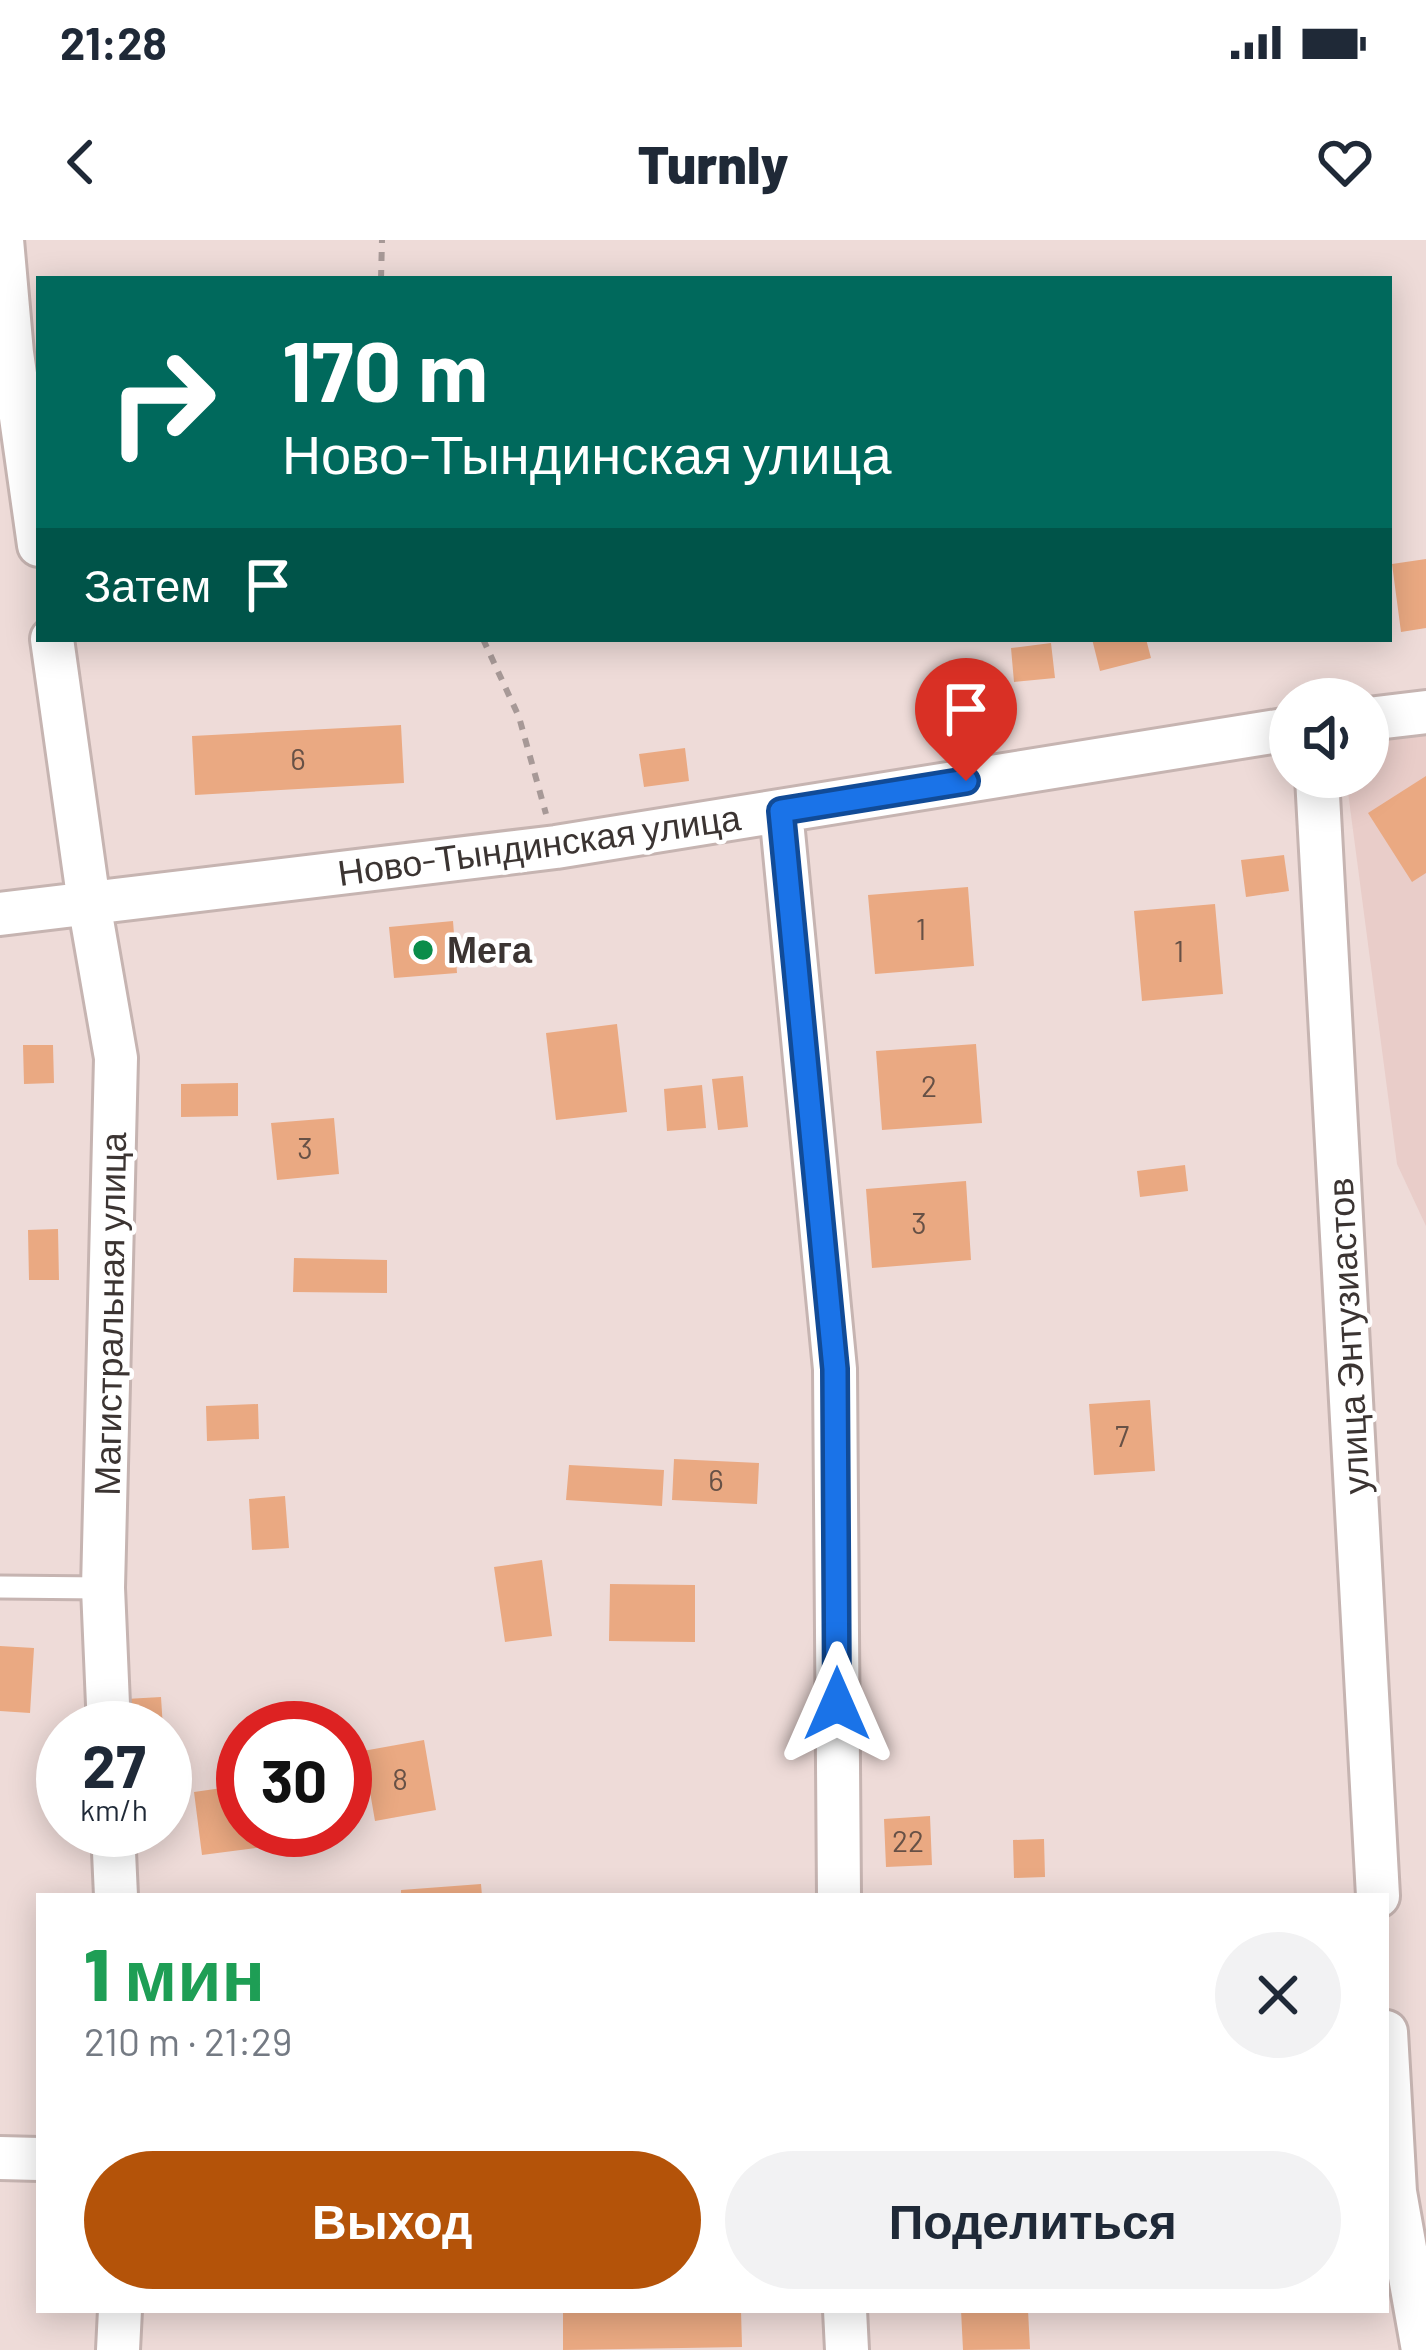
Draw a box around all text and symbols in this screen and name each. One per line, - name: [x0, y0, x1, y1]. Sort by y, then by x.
- text: 21:28: [60, 15, 167, 69]
- icon: back: [48, 129, 114, 195]
- icon: heart: [1312, 129, 1378, 195]
- text: Turnly: [637, 130, 789, 195]
- text: 170 m: [282, 318, 488, 419]
- icon: right: [84, 324, 240, 480]
- text: Ново-Тындинская улица: [282, 420, 892, 485]
- icon: arrive: [235, 552, 301, 618]
- text: Затем: [84, 557, 211, 611]
- pin: [915, 658, 1017, 781]
- icon: arrive: [933, 676, 999, 742]
- map controls: [1269, 678, 1389, 798]
- button: sound: [1269, 678, 1389, 798]
- house number: 6: [290, 740, 306, 776]
- street label: Ново-Тындинская улица: [335, 794, 744, 894]
- house number: 1: [916, 910, 926, 946]
- place label: Мега: [447, 927, 533, 970]
- house number: 1: [1174, 932, 1184, 968]
- marker: Мега: [410, 937, 436, 963]
- house number: 2: [921, 1067, 937, 1103]
- house number: 3: [297, 1129, 313, 1165]
- street label: Магистральная улица: [84, 1131, 134, 1496]
- street label: улица Энтузиастов: [1317, 1177, 1377, 1495]
- house number: 3: [911, 1204, 927, 1240]
- house number: 7: [1115, 1417, 1129, 1453]
- house number: 6: [708, 1461, 724, 1497]
- position arrow: [774, 1641, 900, 1767]
- speed limit sign: 30: [216, 1701, 372, 1857]
- text: 27: [82, 1728, 146, 1800]
- house number: 8: [392, 1760, 408, 1796]
- text: km/h: [80, 1791, 148, 1827]
- house number: 22: [892, 1822, 924, 1858]
- text: 1 мин: [84, 1929, 265, 2015]
- button: close: [1215, 1932, 1341, 2058]
- text: 210 m · 21:29: [84, 2017, 292, 2064]
- button: Выход: [84, 2151, 701, 2289]
- button: Поделиться: [725, 2151, 1341, 2289]

